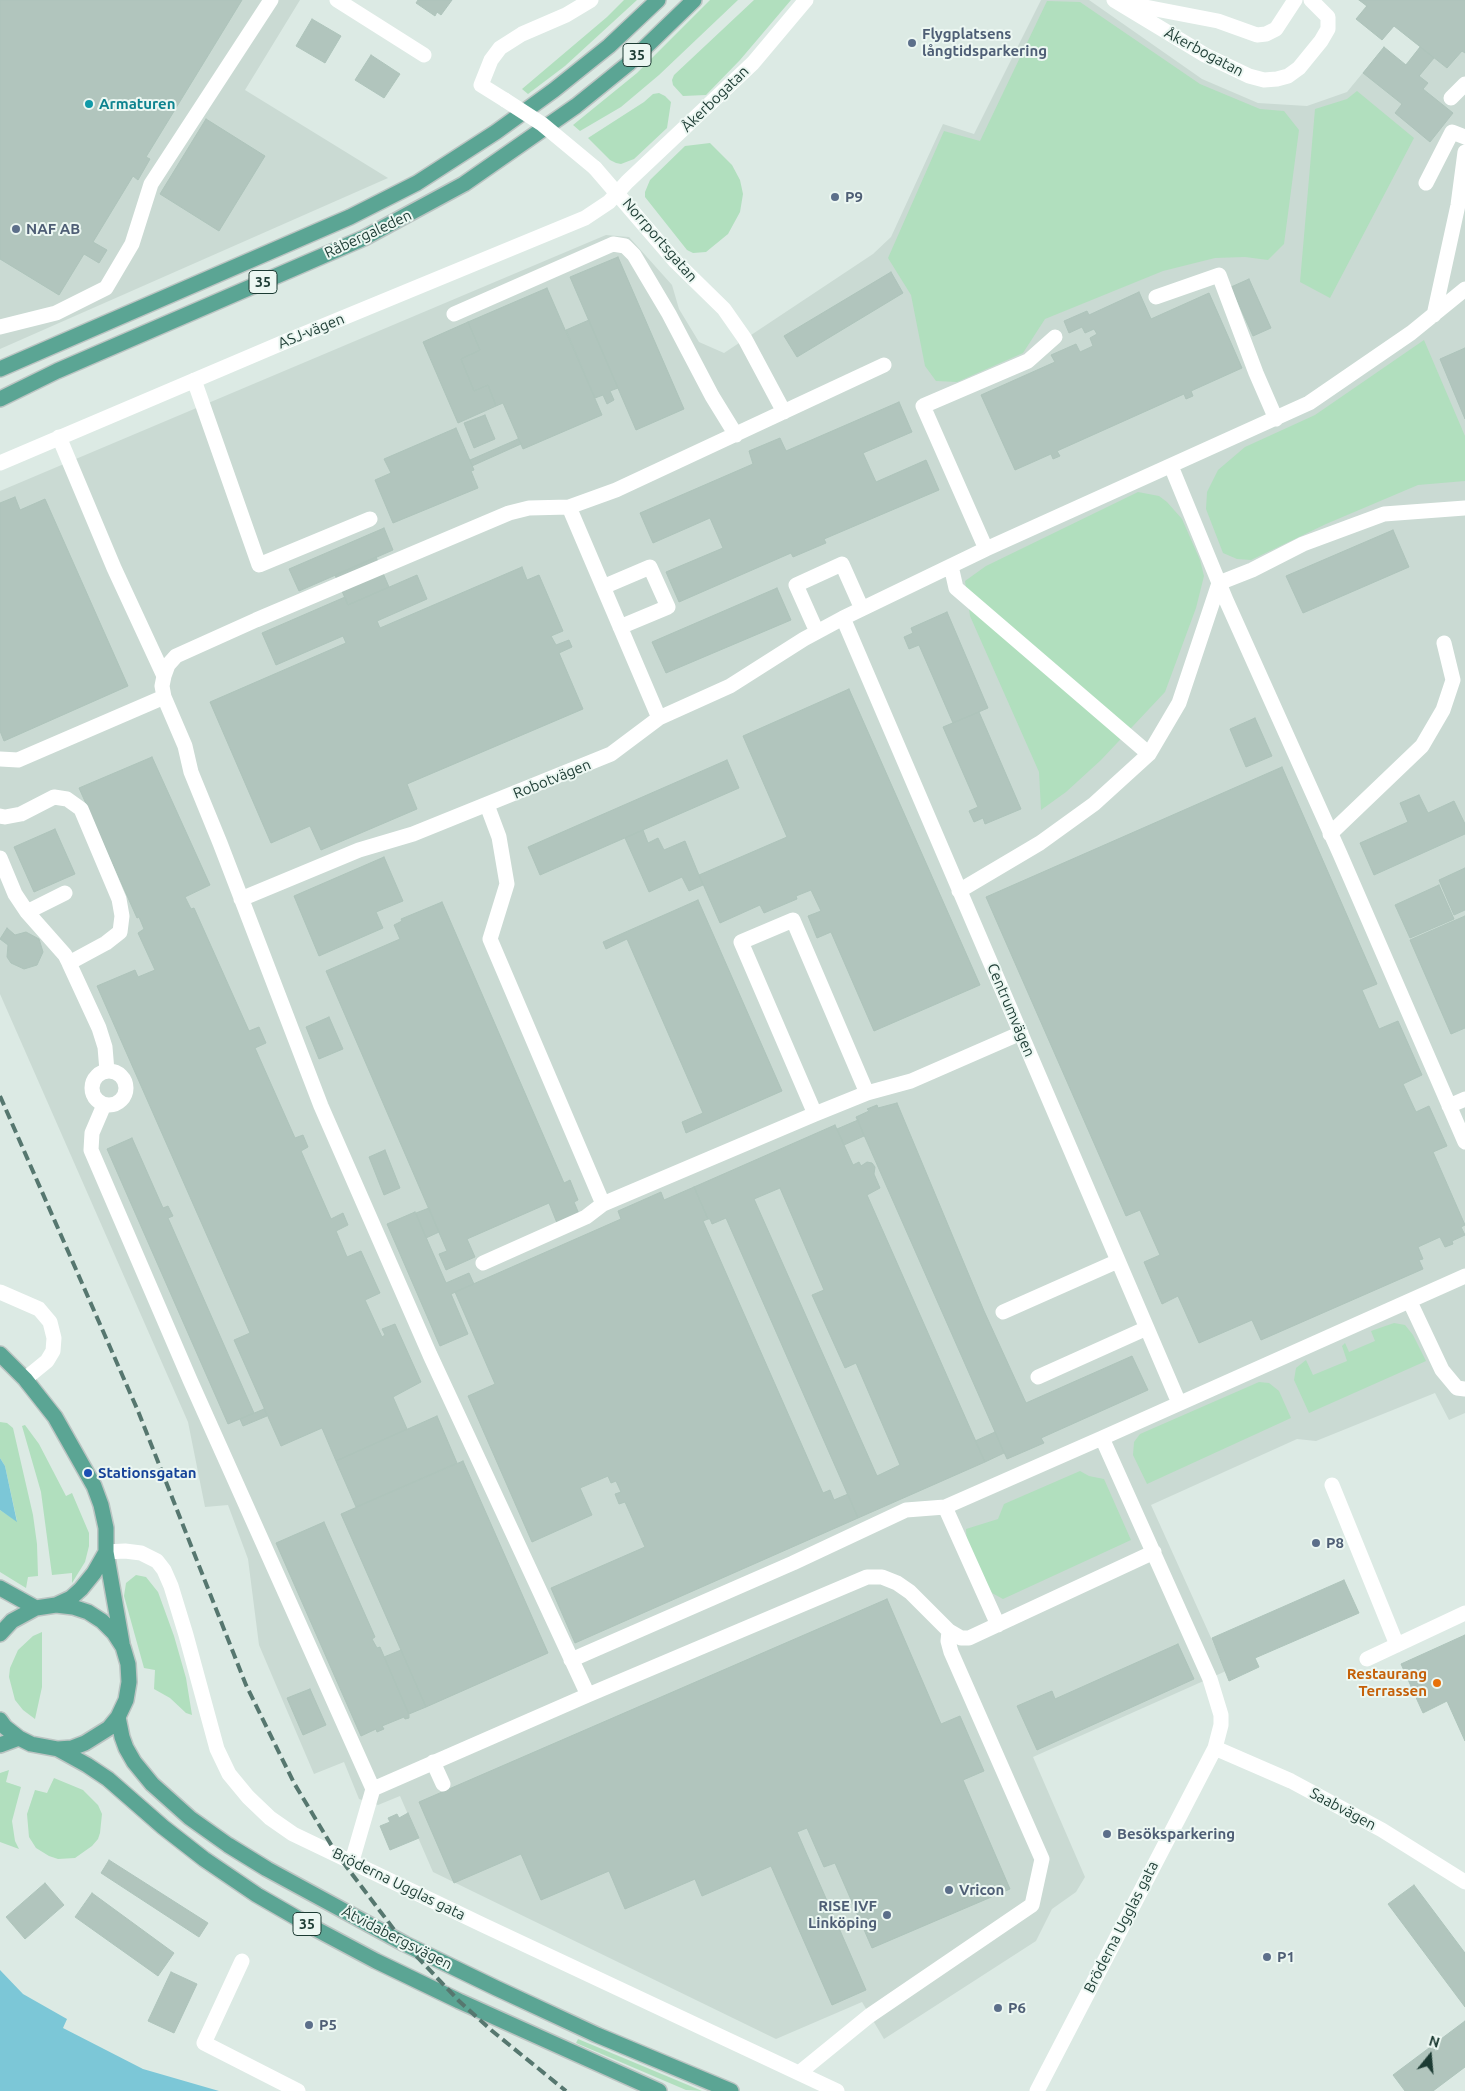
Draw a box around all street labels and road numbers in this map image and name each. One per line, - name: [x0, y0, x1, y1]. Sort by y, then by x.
- street label: Åkerbogatan: [1161, 24, 1247, 80]
- road number: 35: [623, 44, 651, 66]
- street label: Åkerbogatan: [677, 62, 753, 136]
- street label: Norrportsgatan: [619, 194, 701, 286]
- street label: Råbergaleden: [322, 206, 414, 262]
- road number: 35: [249, 270, 277, 294]
- street label: ASJ-vägen: [275, 310, 347, 352]
- street label: Robotvägen: [511, 755, 593, 803]
- street label: Centrumvägen: [983, 961, 1039, 1059]
- street label: Saabvägen: [1307, 1784, 1379, 1834]
- street label: Bröderna Ugglas gata: [330, 1844, 468, 1924]
- street label: Bröderna Ugglas gata: [1080, 1858, 1162, 1996]
- street label: Åtvidabergsvägen: [339, 1902, 455, 1974]
- road number: 35: [293, 1912, 321, 1936]

